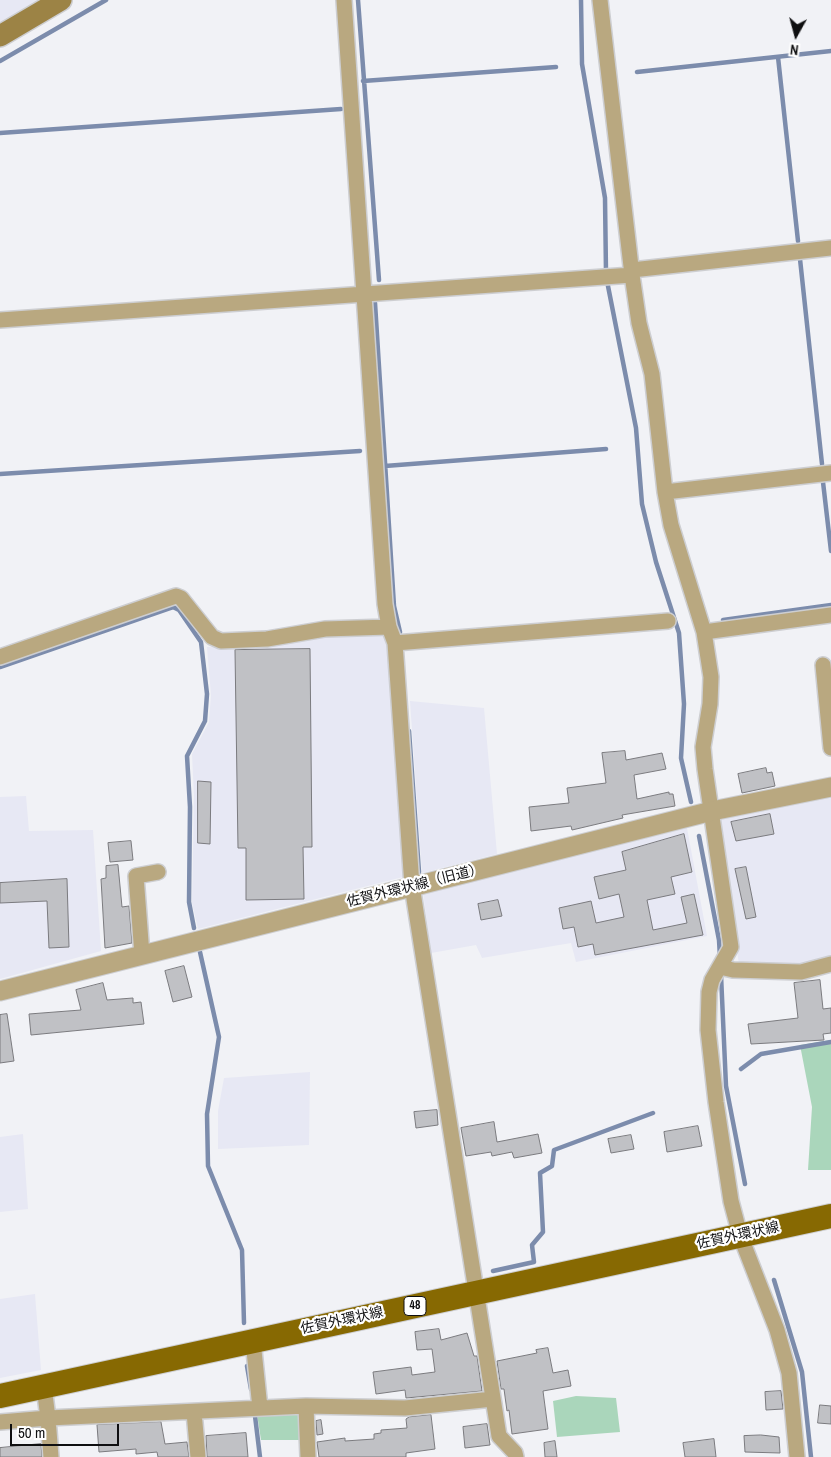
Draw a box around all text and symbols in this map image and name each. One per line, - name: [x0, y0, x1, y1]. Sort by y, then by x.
- north arrow: [771, 10, 821, 60]
- text: N: [789, 40, 799, 59]
- street label: 佐賀外環状線（旧道）: [345, 861, 485, 911]
- street label: 佐賀外環状線: [695, 1219, 781, 1253]
- road number: 48: [404, 1296, 426, 1315]
- street label: 佐賀外環状線: [299, 1304, 385, 1338]
- scale bar: [12, 1414, 121, 1446]
- text: 50 m: [18, 1422, 45, 1443]

